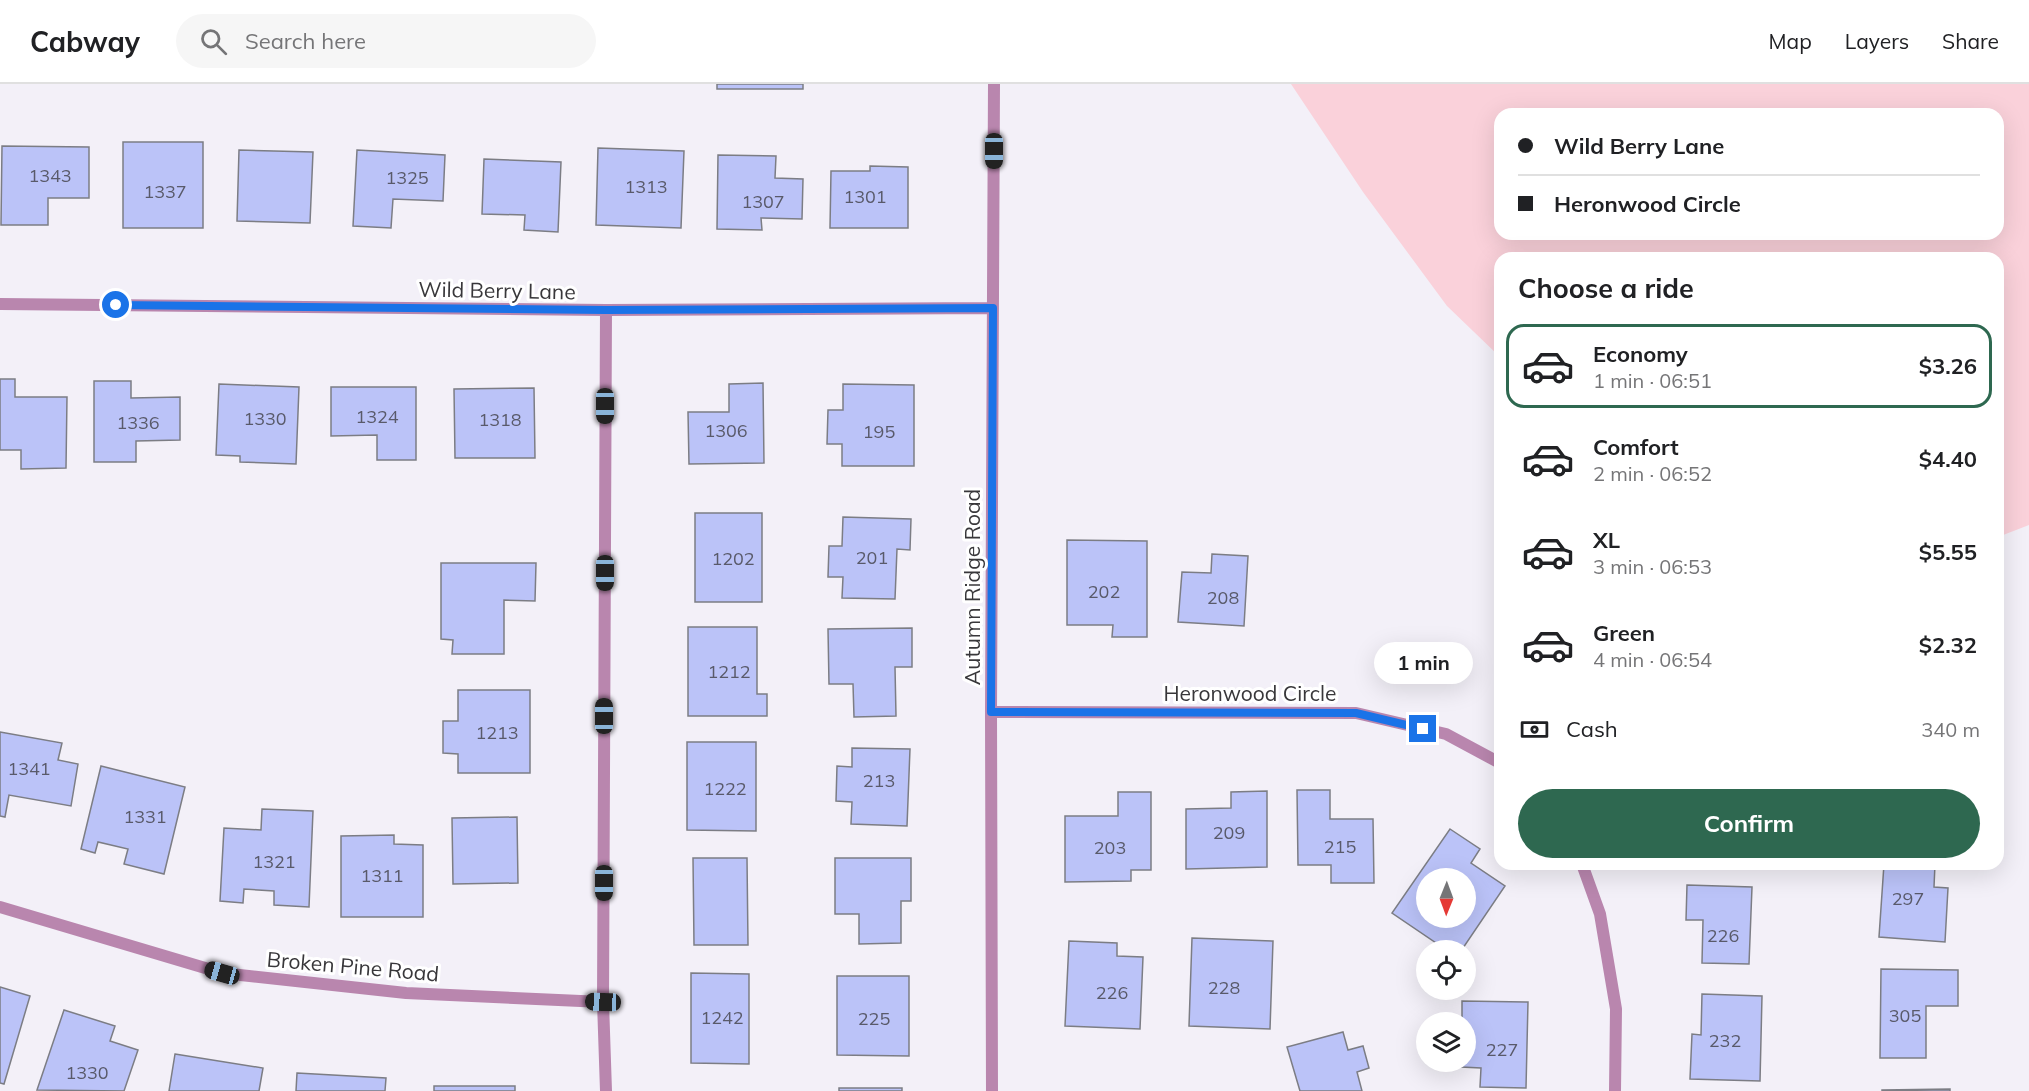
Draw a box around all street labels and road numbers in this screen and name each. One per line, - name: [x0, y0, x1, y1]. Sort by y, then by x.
- street label: Wild Berry Lane: [418, 276, 576, 304]
- street label: Autumn Ridge Road: [959, 489, 985, 685]
- street label: Heronwood Circle: [1163, 680, 1337, 706]
- street label: Broken Pine Road: [266, 946, 440, 986]

